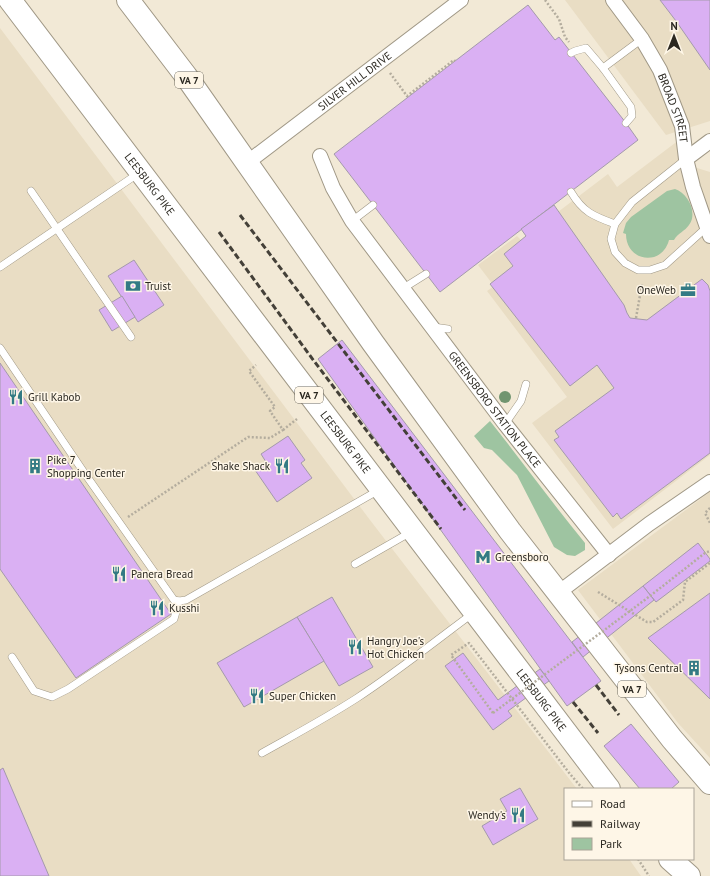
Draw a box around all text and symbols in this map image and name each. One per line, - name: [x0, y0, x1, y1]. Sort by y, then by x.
- north arrow: [654, 16, 694, 56]
- text: N: [670, 19, 678, 33]
- street label: SILVER HILL DRIVE: [315, 48, 394, 113]
- street label: BROAD STREET: [655, 71, 691, 143]
- road number: VA 7: [175, 72, 203, 88]
- street label: LEESBURG PIKE: [122, 150, 178, 218]
- bank icon: Truist: [124, 277, 142, 295]
- place label: Truist: [145, 279, 171, 293]
- office icon: OneWeb: [679, 281, 697, 299]
- place label: OneWeb: [637, 283, 676, 297]
- street label: GREENSBORO STATION PLACE: [446, 348, 544, 471]
- road number: VA 7: [295, 387, 323, 403]
- restaurant icon: Grill Kabob: [7, 388, 25, 406]
- place label: Grill Kabob: [28, 390, 80, 404]
- street label: LEESBURG PIKE: [317, 408, 374, 476]
- place label: Pike 7 Shopping Center: [47, 453, 125, 480]
- building icon: Pike 7 Shopping Center: [26, 457, 44, 475]
- restaurant icon: Shake Shack: [273, 457, 291, 475]
- place label: Shake Shack: [211, 459, 271, 473]
- metro station icon: Greensboro: [474, 548, 492, 566]
- place label: Greensboro: [495, 550, 549, 564]
- restaurant icon: Panera Bread: [110, 565, 128, 583]
- place label: Panera Bread: [131, 567, 193, 581]
- restaurant icon: Kusshi: [148, 599, 166, 617]
- place label: Kusshi: [169, 601, 200, 615]
- place label: Hangry Joe's Hot Chicken: [367, 634, 424, 661]
- restaurant icon: Hangry Joe's Hot Chicken: [346, 638, 364, 656]
- building icon: Tysons Central: [685, 659, 703, 677]
- place label: Tysons Central: [614, 661, 683, 675]
- street label: LEESBURG PIKE: [513, 666, 570, 734]
- road number: VA 7: [618, 681, 646, 697]
- restaurant icon: Super Chicken: [248, 687, 266, 705]
- place label: Super Chicken: [269, 689, 336, 703]
- legend: [564, 788, 694, 860]
- text: Road: [600, 796, 625, 811]
- restaurant icon: Wendy's: [509, 806, 527, 824]
- place label: Wendy's: [468, 808, 506, 822]
- text: Railway: [600, 816, 640, 831]
- text: Park: [600, 836, 622, 851]

